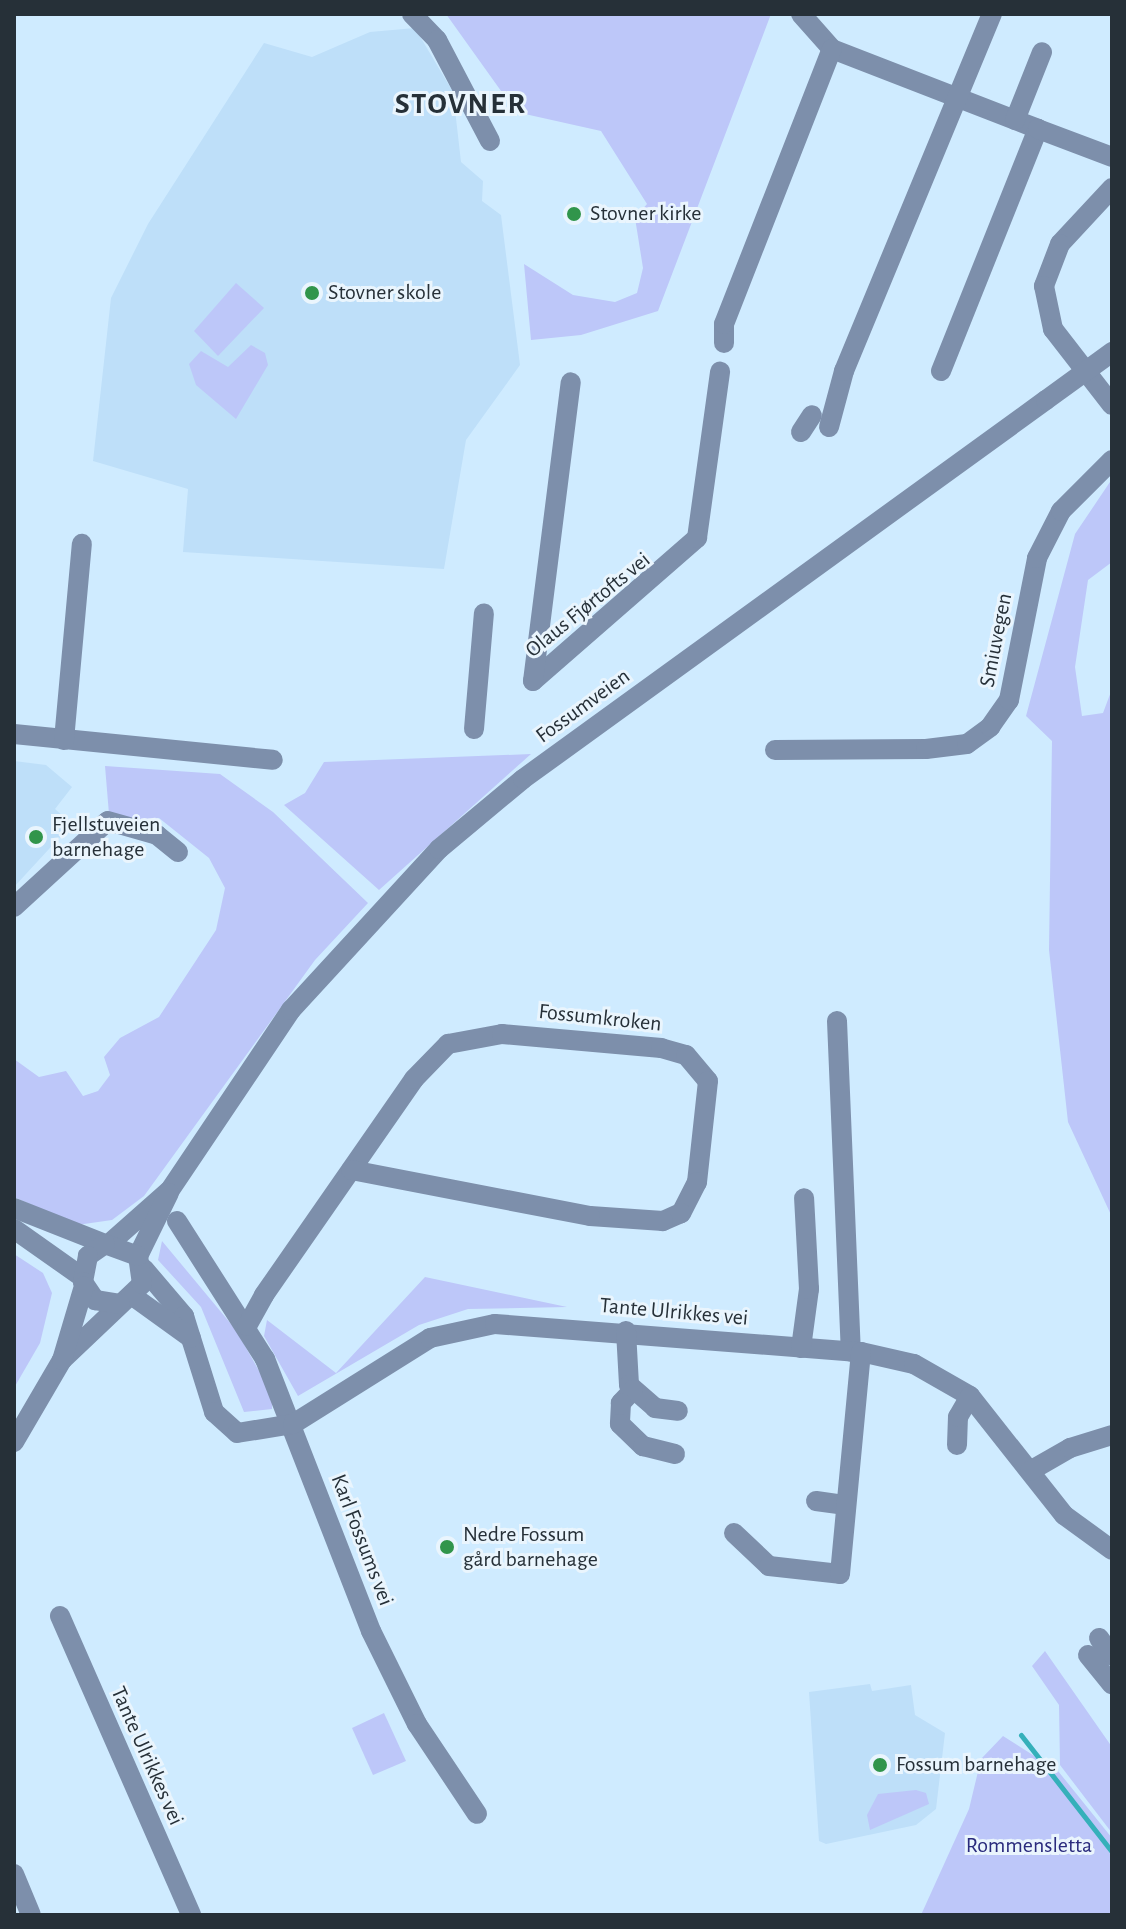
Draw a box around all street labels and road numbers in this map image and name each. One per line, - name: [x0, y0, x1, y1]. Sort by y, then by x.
- street label: Olaus Fjørtofts vei: [520, 547, 656, 663]
- street label: Smiuvegen: [974, 591, 1018, 689]
- street label: Fossumveien: [531, 663, 635, 749]
- street label: Fossumkroken: [537, 998, 663, 1038]
- street label: Tante Ulrikkes vei: [599, 1292, 749, 1332]
- street label: Karl Fossums vei: [325, 1471, 399, 1609]
- street label: Tante Ulrikkes vei: [105, 1683, 189, 1829]

